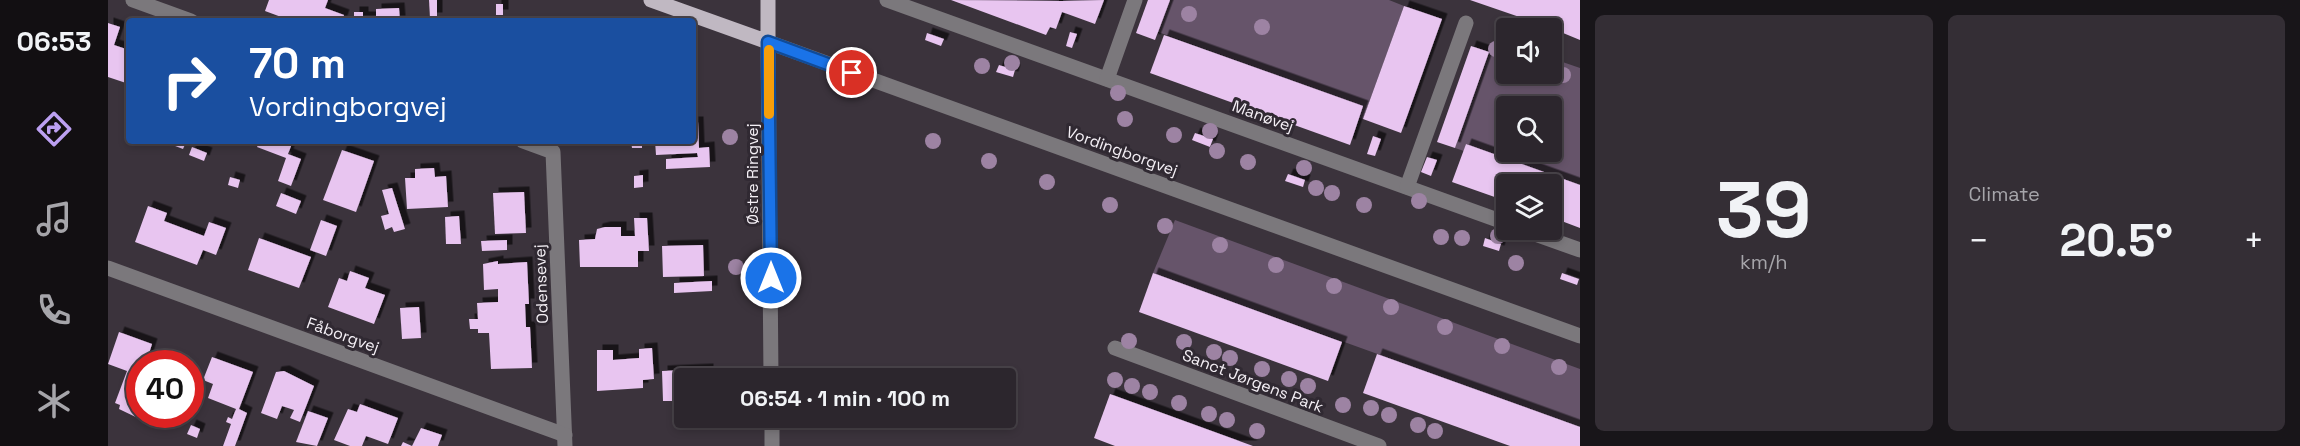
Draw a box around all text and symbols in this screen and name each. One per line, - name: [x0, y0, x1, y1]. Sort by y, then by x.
- map controls: [1496, 18, 1562, 240]
- button: sound: [1496, 18, 1562, 84]
- text: 06:53: [17, 24, 91, 59]
- text: 70 m: [249, 37, 346, 90]
- icon: right: [150, 42, 228, 120]
- pin: [826, 47, 877, 98]
- icon: arrive: [835, 56, 868, 89]
- text: Vordingborgvej: [249, 89, 447, 124]
- street label: Manøvej: [1229, 95, 1297, 137]
- button: search: [1496, 96, 1562, 162]
- icon: directions: [33, 108, 75, 150]
- street label: Vordingborgvej: [1063, 121, 1181, 181]
- street label: Østre Ringvej: [742, 123, 763, 225]
- text: 39: [1716, 160, 1812, 260]
- button: layers: [1496, 174, 1562, 240]
- text: Climate: [1969, 181, 2040, 207]
- icon: music: [33, 198, 75, 240]
- text: 20.5°: [2060, 212, 2173, 269]
- text: −: [1969, 220, 1989, 262]
- text: +: [2244, 220, 2264, 262]
- street label: Odensevej: [529, 244, 553, 324]
- position arrow: [739, 246, 803, 310]
- text: km/h: [1740, 249, 1788, 275]
- icon: phone: [33, 289, 75, 331]
- street label: Fåborgvej: [304, 312, 382, 358]
- street label: Sanct Jørgens Park: [1179, 344, 1327, 418]
- speed limit sign: 40: [126, 350, 204, 428]
- icon: climate: [33, 380, 75, 422]
- text: 06:54 · 1 min · 100 m: [740, 384, 950, 412]

